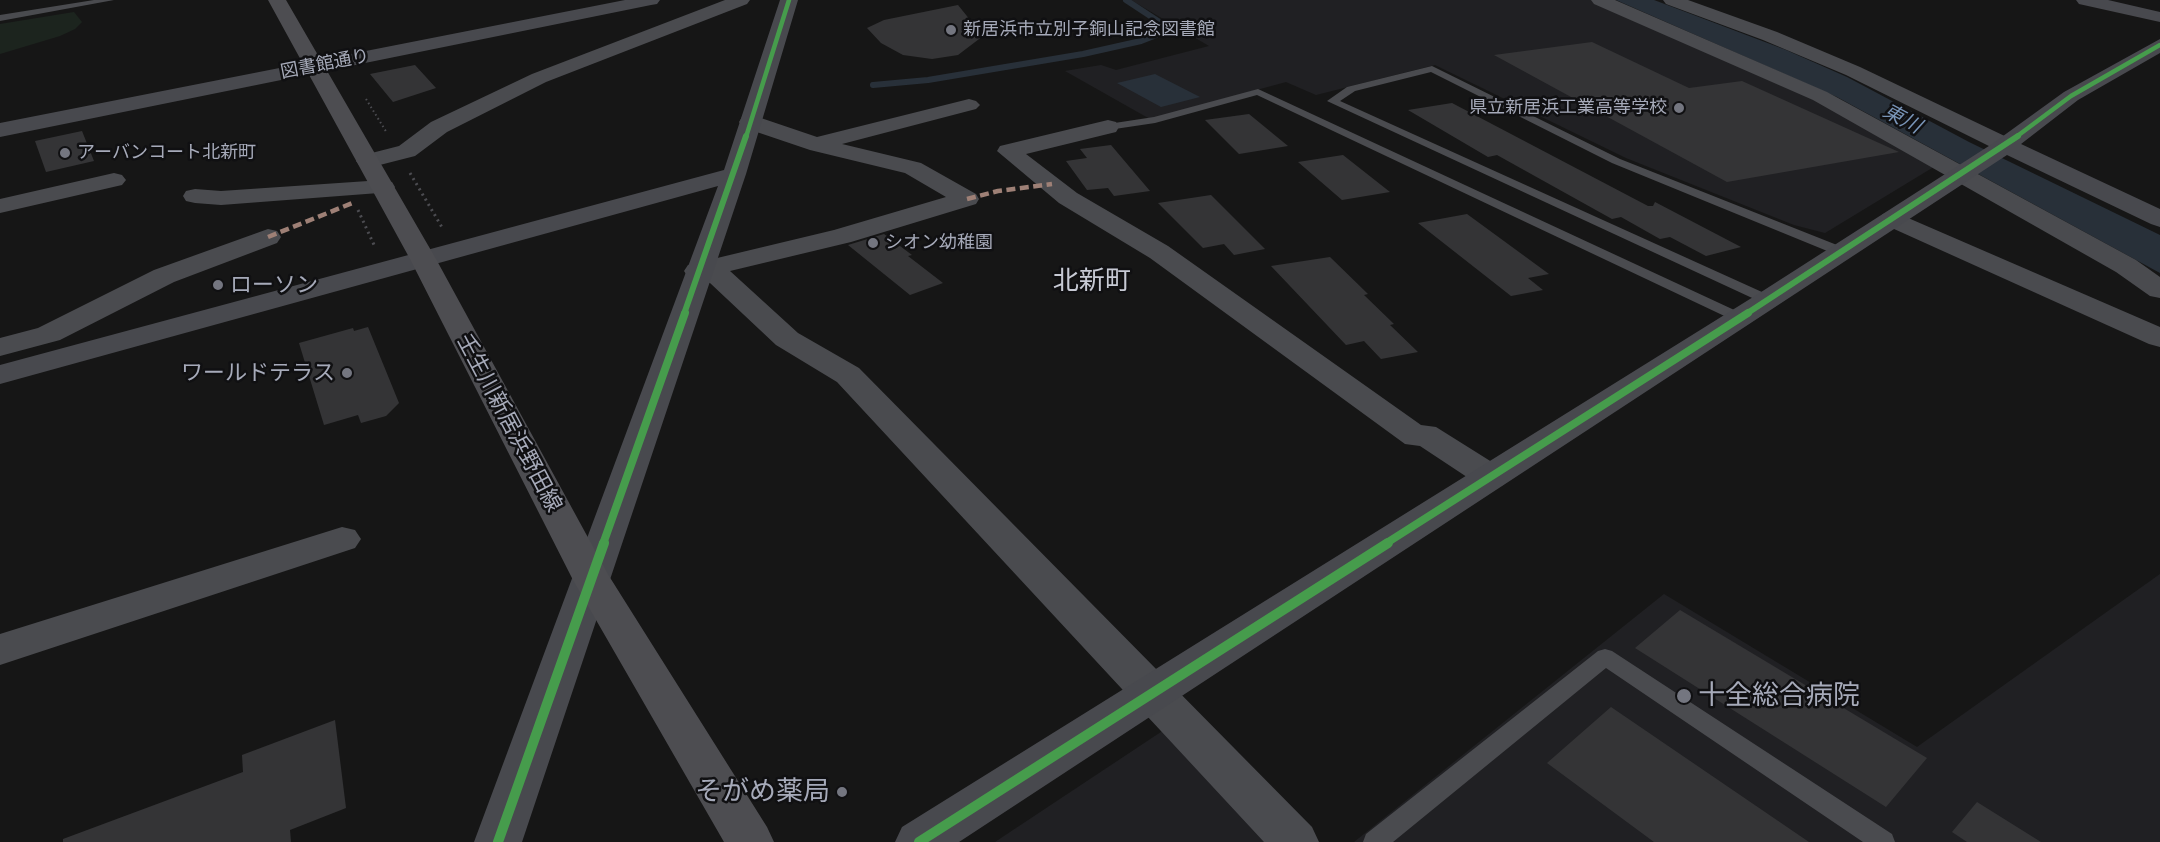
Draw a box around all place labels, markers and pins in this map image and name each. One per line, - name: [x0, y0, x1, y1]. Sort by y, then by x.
- place label: 新居浜市立別子銅山記念図書館: [963, 19, 1215, 41]
- marker: 新居浜市立別子銅山記念図書館: [944, 23, 958, 37]
- place label: 県立新居浜工業高等学校: [1469, 97, 1667, 119]
- marker: 県立新居浜工業高等学校: [1672, 101, 1686, 115]
- place label: アーバンコート北新町: [77, 142, 256, 164]
- marker: アーバンコート北新町: [58, 146, 72, 160]
- place label: シオン幼稚園: [885, 232, 993, 254]
- marker: シオン幼稚園: [866, 236, 880, 250]
- place label: ローソン: [230, 272, 318, 298]
- marker: ローソン: [211, 278, 225, 292]
- place label: ワールドテラス: [181, 360, 335, 386]
- marker: ワールドテラス: [340, 366, 354, 380]
- place label: 十全総合病院: [1698, 680, 1860, 712]
- marker: 十全総合病院: [1675, 687, 1693, 705]
- place label: そがめ薬局: [695, 776, 830, 808]
- marker: そがめ薬局: [835, 785, 849, 799]

